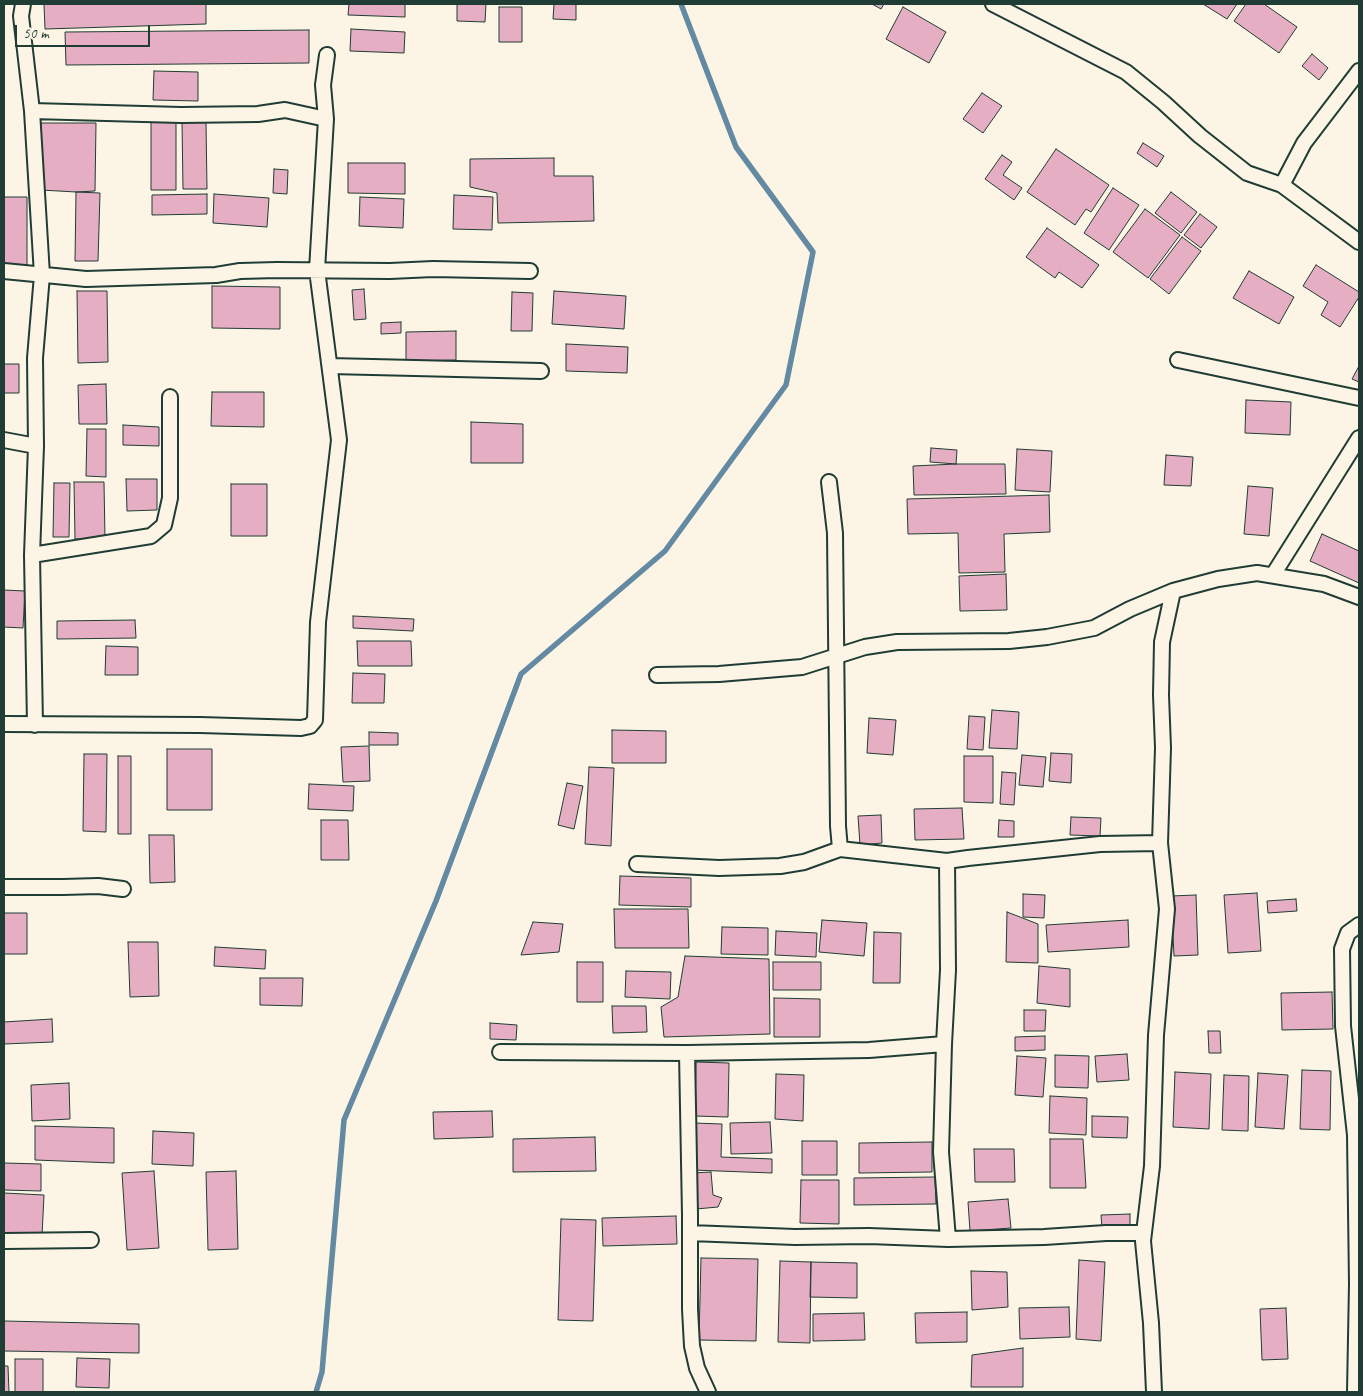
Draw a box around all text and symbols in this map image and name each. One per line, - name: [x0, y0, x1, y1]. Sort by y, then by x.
- scale bar: [18, 15, 152, 47]
- text: 50 m: [23, 24, 49, 43]

